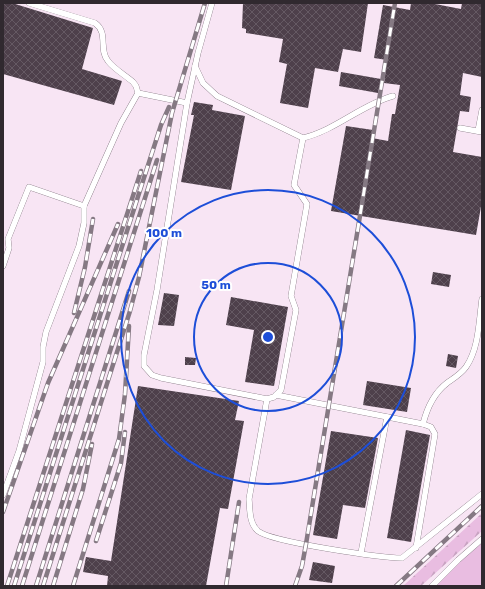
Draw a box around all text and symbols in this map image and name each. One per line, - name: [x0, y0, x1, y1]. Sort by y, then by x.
- text: 100 m: [146, 226, 182, 240]
- text: 50 m: [201, 278, 231, 292]
- centre of rings: [261, 330, 275, 344]

